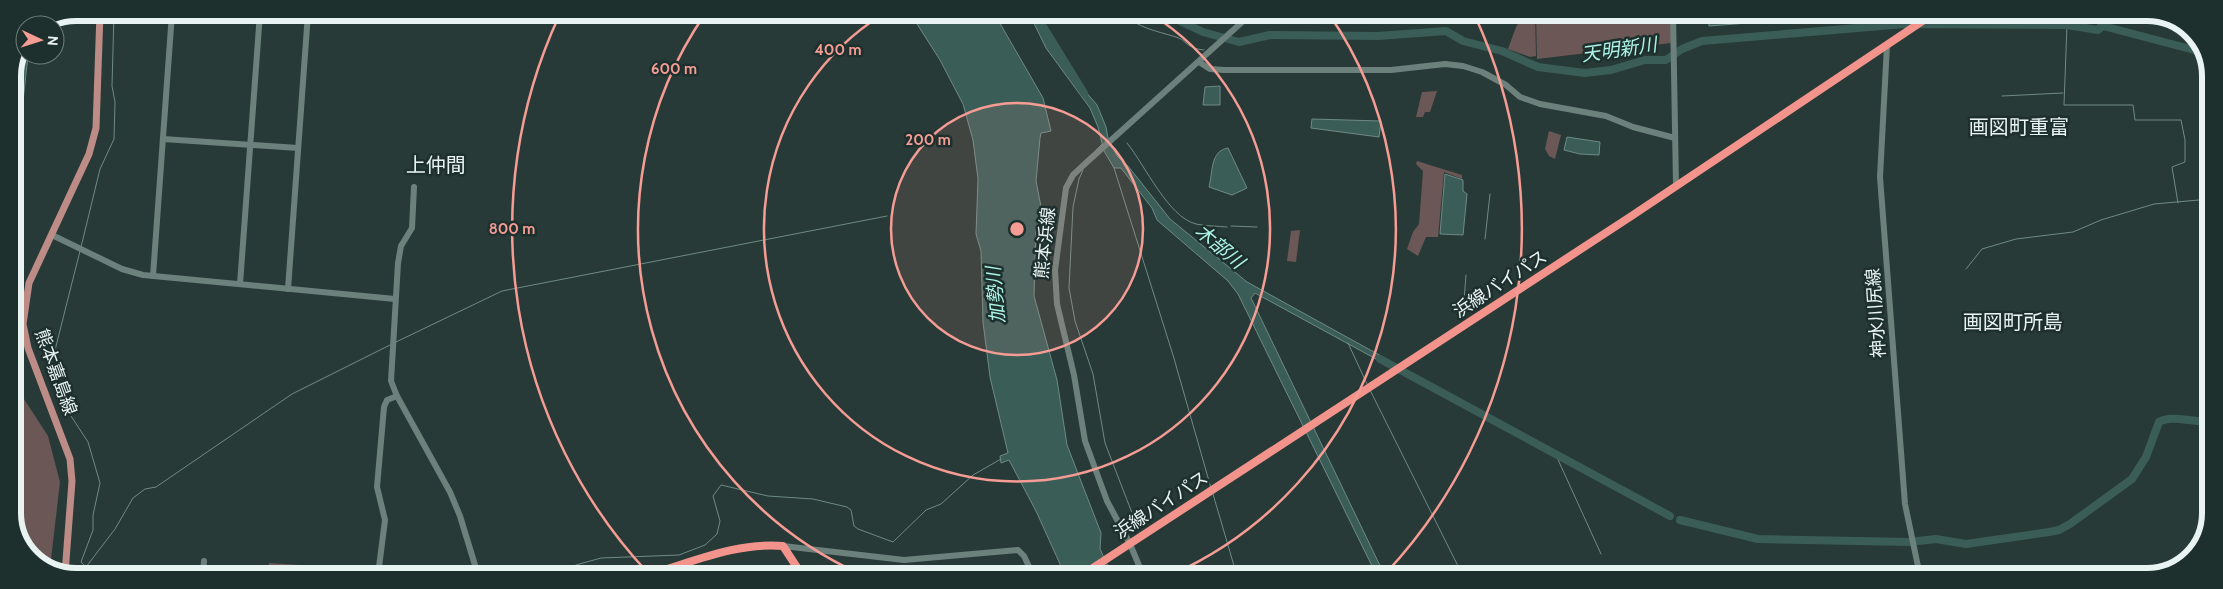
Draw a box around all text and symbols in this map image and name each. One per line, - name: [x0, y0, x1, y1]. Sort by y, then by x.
- north arrow: [15, 15, 65, 65]
- water label: 天明新川: [1580, 33, 1660, 66]
- text: N: [44, 35, 62, 46]
- text: 400 m: [815, 41, 861, 59]
- text: 600 m: [651, 60, 697, 78]
- district label: 画図町重富: [1969, 115, 2069, 139]
- text: 200 m: [905, 131, 951, 149]
- district label: 上仲間: [406, 153, 466, 177]
- street label: 熊本浜線: [1030, 206, 1060, 280]
- water label: 木部川: [1190, 219, 1250, 275]
- text: 800 m: [489, 220, 535, 238]
- centre of rings: [1008, 220, 1026, 238]
- street label: 浜線バイパス: [1449, 245, 1551, 323]
- water label: 加勢川: [981, 264, 1009, 324]
- street label: 神水川尻線: [1862, 267, 1890, 359]
- district label: 画図町所島: [1963, 310, 2063, 334]
- street label: 熊本嘉島線: [30, 326, 82, 418]
- street label: 浜線バイパス: [1110, 466, 1212, 544]

